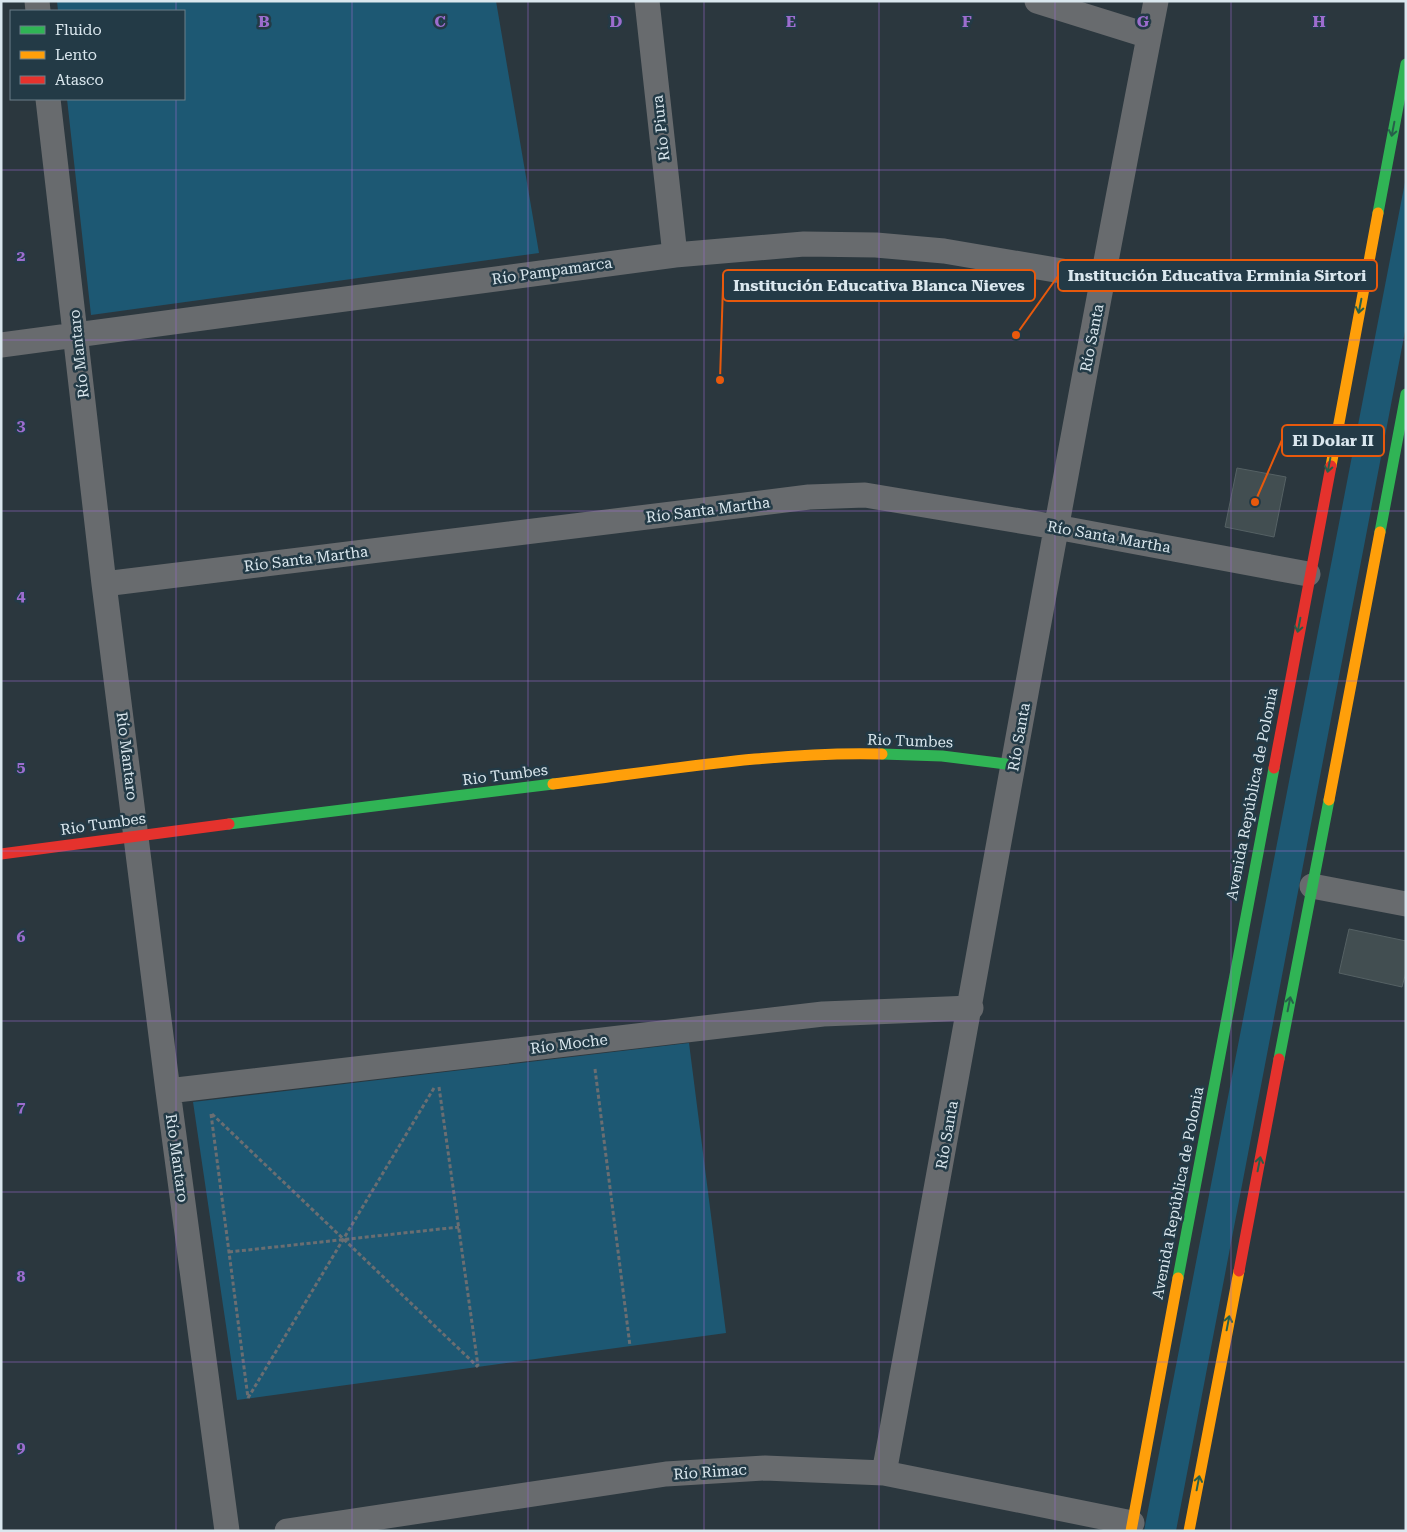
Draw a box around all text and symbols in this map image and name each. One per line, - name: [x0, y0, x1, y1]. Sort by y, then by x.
- legend: [10, 10, 185, 100]
- text: B: [258, 12, 270, 31]
- text: C: [434, 12, 446, 31]
- text: D: [610, 12, 623, 31]
- text: E: [786, 12, 796, 31]
- text: F: [962, 12, 972, 31]
- text: G: [1137, 12, 1150, 31]
- text: H: [1312, 12, 1326, 31]
- text: Fluido: [55, 21, 102, 39]
- text: Lento: [55, 46, 97, 64]
- text: Atasco: [55, 71, 104, 89]
- street label: Río Piura: [649, 94, 673, 162]
- one-way arrow: [1388, 121, 1398, 137]
- text: 2: [17, 246, 26, 265]
- street label: Río Pampamarca: [491, 254, 613, 288]
- callout: Institución Educativa Erminia Sirtori: [1058, 260, 1377, 291]
- text: Institución Educativa Erminia Sirtori: [1068, 266, 1367, 285]
- callout: Institución Educativa Blanca Nieves: [723, 270, 1035, 301]
- text: Institución Educativa Blanca Nieves: [733, 276, 1025, 295]
- one-way arrow: [1354, 297, 1364, 313]
- street label: Río Santa: [1077, 302, 1107, 374]
- street label: Río Mantaro: [65, 309, 93, 399]
- text: 3: [17, 416, 26, 435]
- callout: El Dolar II: [1282, 425, 1384, 456]
- text: El Dolar II: [1292, 431, 1374, 450]
- one-way arrow: [1324, 457, 1333, 473]
- street label: Río Santa Martha: [645, 493, 771, 527]
- street label: Río Santa Martha: [1046, 517, 1172, 557]
- street label: Río Santa Martha: [243, 542, 369, 576]
- text: 4: [17, 586, 26, 605]
- one-way arrow: [1293, 617, 1303, 633]
- street label: Avenida República de Polonia: [1223, 686, 1281, 902]
- street label: Río Santa: [1004, 701, 1034, 773]
- street label: Río Mantaro: [113, 711, 141, 801]
- street label: Rio Tumbes: [867, 731, 953, 751]
- text: 5: [17, 757, 26, 776]
- street label: Rio Tumbes: [461, 761, 549, 789]
- street label: Rio Tumbes: [59, 809, 147, 839]
- text: 6: [17, 927, 26, 946]
- one-way arrow: [1285, 996, 1295, 1012]
- street label: Río Moche: [529, 1030, 609, 1058]
- street label: Avenida República de Polonia: [1149, 1085, 1207, 1301]
- text: 7: [17, 1097, 26, 1116]
- street label: Río Santa: [932, 1099, 962, 1171]
- street label: Río Mantaro: [162, 1113, 192, 1203]
- one-way arrow: [1254, 1156, 1264, 1172]
- text: 8: [17, 1267, 26, 1286]
- one-way arrow: [1224, 1316, 1234, 1332]
- text: 9: [17, 1438, 26, 1457]
- street label: Río Rimac: [673, 1460, 747, 1484]
- one-way arrow: [1194, 1475, 1203, 1491]

